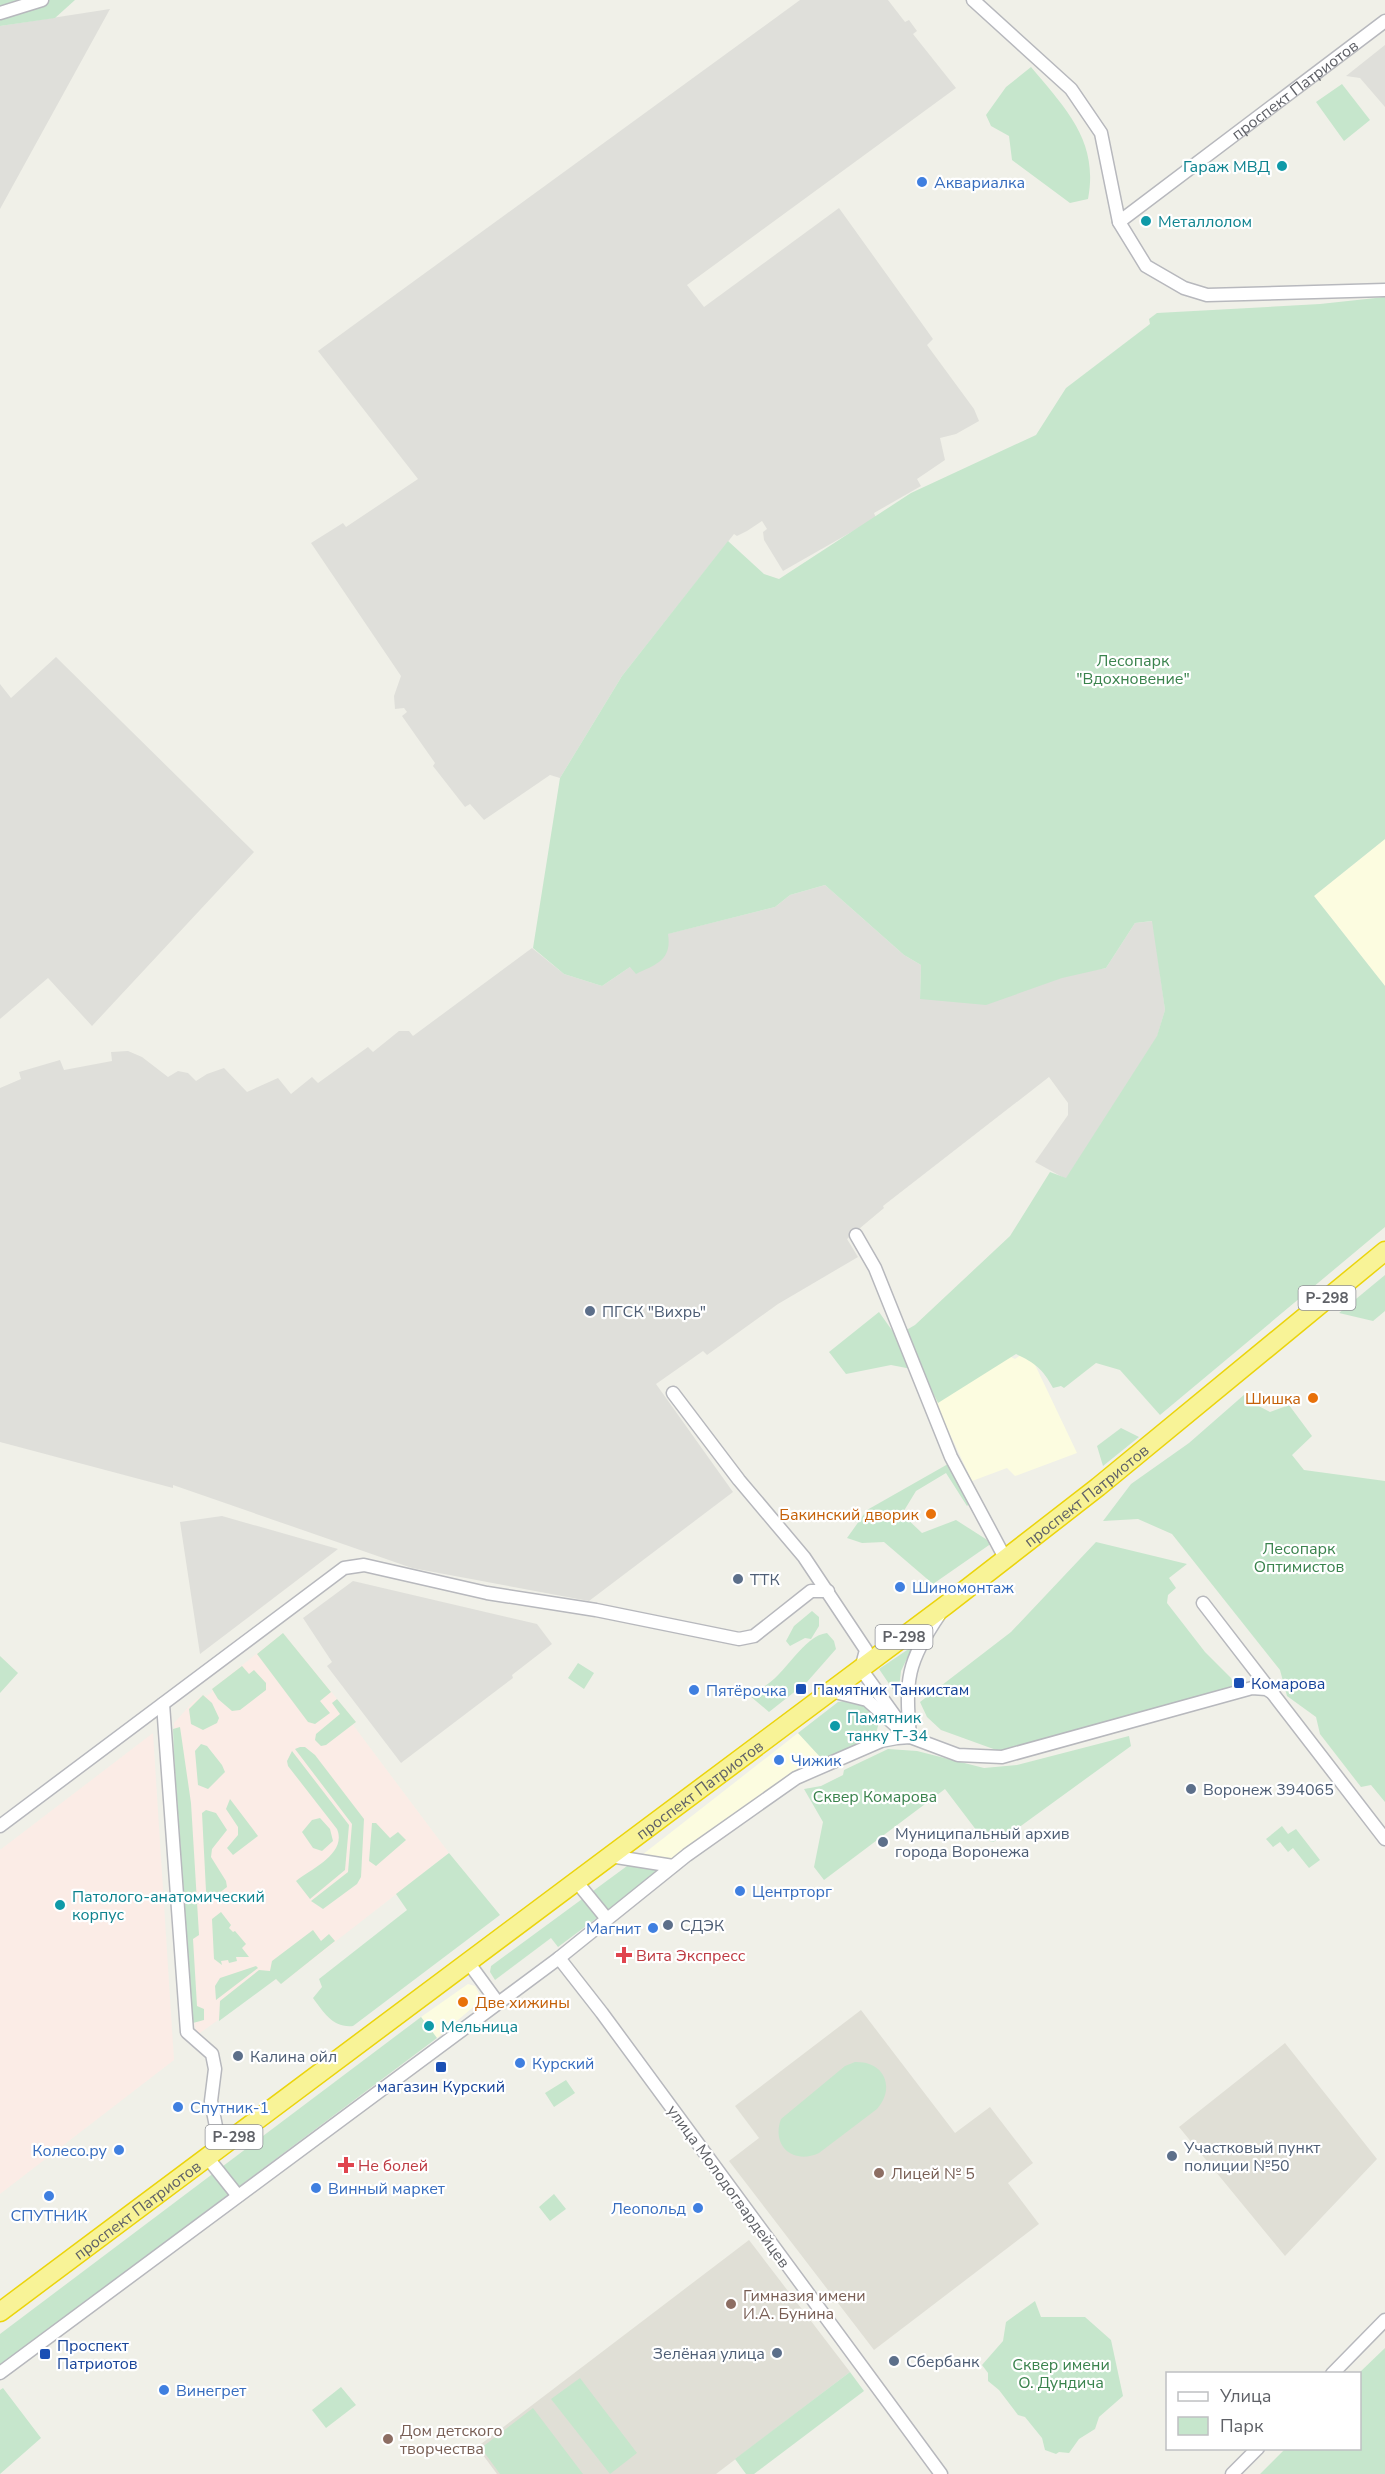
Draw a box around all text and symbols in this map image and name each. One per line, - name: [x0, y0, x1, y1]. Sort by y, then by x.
- street label: проспект Патриотов: [1227, 35, 1363, 145]
- place label: Гараж МВД: [1183, 156, 1271, 178]
- marker: Гараж МВД: [1275, 159, 1289, 173]
- place label: Аквариалка: [934, 172, 1025, 194]
- marker: Аквариалка: [915, 175, 929, 189]
- place label: Металлолом: [1158, 211, 1252, 233]
- marker: Металлолом: [1139, 214, 1153, 228]
- park label: Лесопарк "Вдохновение": [1076, 650, 1190, 690]
- road number: Р-298: [1298, 1286, 1356, 1310]
- place label: ПГСК "Вихрь": [602, 1301, 706, 1323]
- marker: ПГСК "Вихрь": [583, 1304, 597, 1318]
- place label: Шишка: [1245, 1388, 1301, 1410]
- marker: Шишка: [1306, 1391, 1320, 1405]
- street label: проспект Патриотов: [1020, 1439, 1154, 1553]
- place label: Бакинский дворик: [779, 1504, 920, 1526]
- marker: Бакинский дворик: [924, 1507, 938, 1521]
- park label: Лесопарк Оптимистов: [1254, 1538, 1344, 1578]
- place label: ТТК: [750, 1569, 780, 1591]
- marker: ТТК: [731, 1572, 745, 1586]
- place label: Шиномонтаж: [912, 1577, 1014, 1599]
- marker: Шиномонтаж: [893, 1580, 907, 1594]
- road number: Р-298: [876, 1625, 932, 1649]
- place label: Комарова: [1251, 1673, 1325, 1695]
- marker: Комарова: [1232, 1676, 1246, 1690]
- place label: Памятник Танкистам: [813, 1679, 969, 1701]
- place label: Пятёрочка: [706, 1680, 787, 1702]
- marker: Памятник Танкистам: [794, 1682, 808, 1696]
- marker: Пятёрочка: [687, 1683, 701, 1697]
- place label: Памятник танку Т-34: [847, 1707, 928, 1747]
- marker: Памятник танку Т-34: [828, 1719, 842, 1733]
- street label: проспект Патриотов: [632, 1735, 768, 1845]
- place label: Чижик: [791, 1750, 842, 1772]
- marker: Чижик: [772, 1753, 786, 1767]
- place label: Воронеж 394065: [1203, 1779, 1334, 1801]
- marker: Воронеж 394065: [1184, 1782, 1198, 1796]
- park label: Сквер Комарова: [813, 1786, 937, 1808]
- place label: Муниципальный архив города Воронежа: [895, 1823, 1070, 1863]
- marker: Муниципальный архив города Воронежа: [876, 1835, 890, 1849]
- place label: Центрторг: [752, 1881, 832, 1903]
- marker: Центрторг: [733, 1884, 747, 1898]
- place label: Патолого-анатомический корпус: [72, 1886, 265, 1926]
- marker: Патолого-анатомический корпус: [53, 1898, 67, 1912]
- place label: СДЭК: [680, 1915, 725, 1937]
- place label: Магнит: [586, 1918, 642, 1940]
- marker: СДЭК: [661, 1918, 675, 1932]
- marker: Магнит: [646, 1921, 660, 1935]
- place label: Вита Экспресс: [636, 1945, 746, 1967]
- marker: Вита Экспресс: [617, 1948, 631, 1962]
- place label: Две хижины: [475, 1992, 570, 2014]
- marker: Две хижины: [456, 1995, 470, 2009]
- place label: Мельница: [441, 2016, 518, 2038]
- marker: Мельница: [422, 2019, 436, 2033]
- place label: Калина ойл: [250, 2046, 337, 2068]
- marker: Калина ойл: [231, 2049, 245, 2063]
- place label: Курский: [532, 2053, 594, 2075]
- marker: Курский: [513, 2056, 527, 2070]
- marker: магазин Курский: [434, 2060, 448, 2074]
- place label: магазин Курский: [377, 2076, 505, 2098]
- place label: Спутник-1: [190, 2097, 269, 2119]
- marker: Спутник-1: [171, 2100, 185, 2114]
- street label: улица Молодогвардейцев: [662, 2101, 795, 2273]
- road number: Р-298: [206, 2125, 262, 2149]
- place label: Участковый пункт полиции №50: [1183, 2137, 1321, 2177]
- place label: Колесо.ру: [32, 2140, 108, 2162]
- marker: Колесо.ру: [112, 2143, 126, 2157]
- marker: Участковый пункт полиции №50: [1165, 2149, 1179, 2163]
- street label: проспект Патриотов: [69, 2155, 206, 2265]
- place label: Не болей: [358, 2155, 428, 2177]
- marker: Не болей: [339, 2158, 353, 2172]
- place label: Лицей № 5: [891, 2163, 975, 2185]
- marker: Лицей № 5: [872, 2166, 886, 2180]
- place label: Винный маркет: [328, 2178, 446, 2200]
- marker: Винный маркет: [309, 2181, 323, 2195]
- marker: СПУТНИК: [42, 2189, 56, 2203]
- place label: Леопольд: [611, 2198, 687, 2220]
- marker: Леопольд: [691, 2201, 705, 2215]
- place label: СПУТНИК: [10, 2205, 88, 2227]
- place label: Гимназия имени И.А. Бунина: [743, 2285, 866, 2325]
- marker: Гимназия имени И.А. Бунина: [724, 2297, 738, 2311]
- place label: Проспект Патриотов: [57, 2335, 138, 2375]
- place label: Зелёная улица: [653, 2343, 765, 2365]
- marker: Зелёная улица: [770, 2346, 784, 2360]
- marker: Проспект Патриотов: [38, 2347, 52, 2361]
- place label: Сбербанк: [906, 2351, 980, 2373]
- marker: Сбербанк: [887, 2354, 901, 2368]
- park label: Сквер имени О. Дундича: [1012, 2354, 1110, 2394]
- legend: [1166, 2372, 1361, 2450]
- place label: Винегрет: [176, 2380, 247, 2402]
- marker: Винегрет: [157, 2383, 171, 2397]
- text: Улица: [1219, 2384, 1271, 2408]
- text: Парк: [1220, 2414, 1264, 2438]
- place label: Дом детского творчества: [400, 2420, 502, 2460]
- marker: Дом детского творчества: [381, 2432, 395, 2446]

